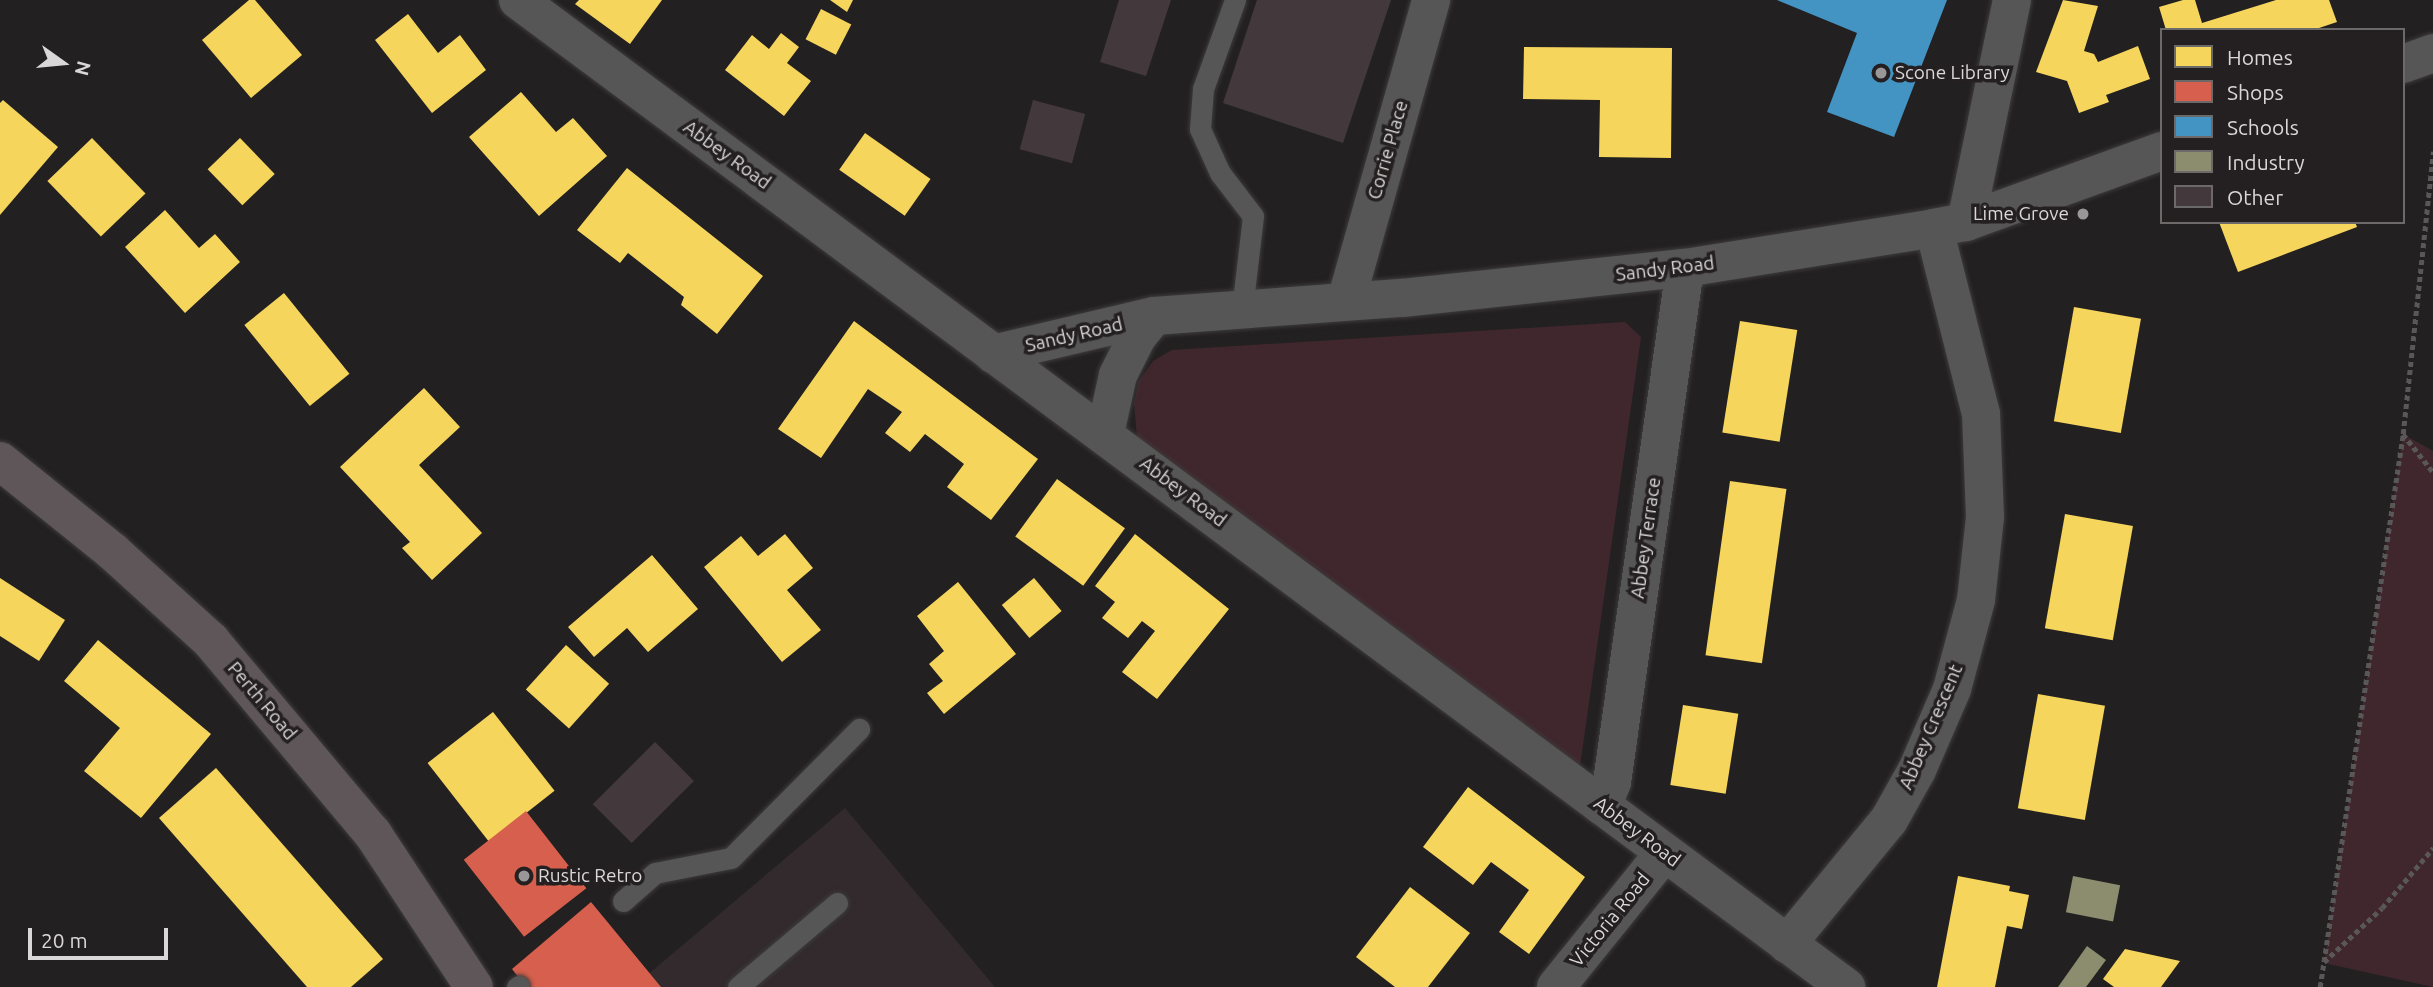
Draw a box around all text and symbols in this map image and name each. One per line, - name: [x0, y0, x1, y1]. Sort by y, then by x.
- north arrow: [28, 28, 98, 98]
- legend: [2160, 28, 2405, 224]
- text: Homes: [2227, 45, 2293, 69]
- text: N: [71, 59, 96, 78]
- place label: Scone Library: [1895, 62, 2010, 84]
- marker: Scone Library: [1873, 65, 1889, 81]
- text: Shops: [2227, 80, 2284, 104]
- street label: Corrie Place: [1363, 98, 1413, 202]
- text: Schools: [2227, 115, 2299, 139]
- street label: Abbey Road: [679, 116, 775, 194]
- text: Industry: [2227, 150, 2305, 174]
- text: Other: [2227, 185, 2283, 209]
- place label: Lime Grove: [1973, 203, 2069, 225]
- marker: Lime Grove: [2075, 206, 2091, 222]
- street label: Sandy Road: [1614, 252, 1716, 286]
- street label: Sandy Road: [1023, 313, 1125, 357]
- street label: Abbey Road: [1135, 452, 1231, 532]
- street label: Abbey Terrace: [1626, 476, 1666, 600]
- street label: Perth Road: [223, 657, 301, 745]
- street label: Abbey Crescent: [1894, 661, 1968, 793]
- street label: Abbey Road: [1589, 792, 1685, 872]
- place label: Rustic Retro: [538, 865, 642, 887]
- marker: Rustic Retro: [516, 868, 532, 884]
- street label: Victoria Road: [1565, 868, 1655, 972]
- scale bar: [32, 914, 172, 958]
- text: 20 m: [41, 928, 88, 952]

